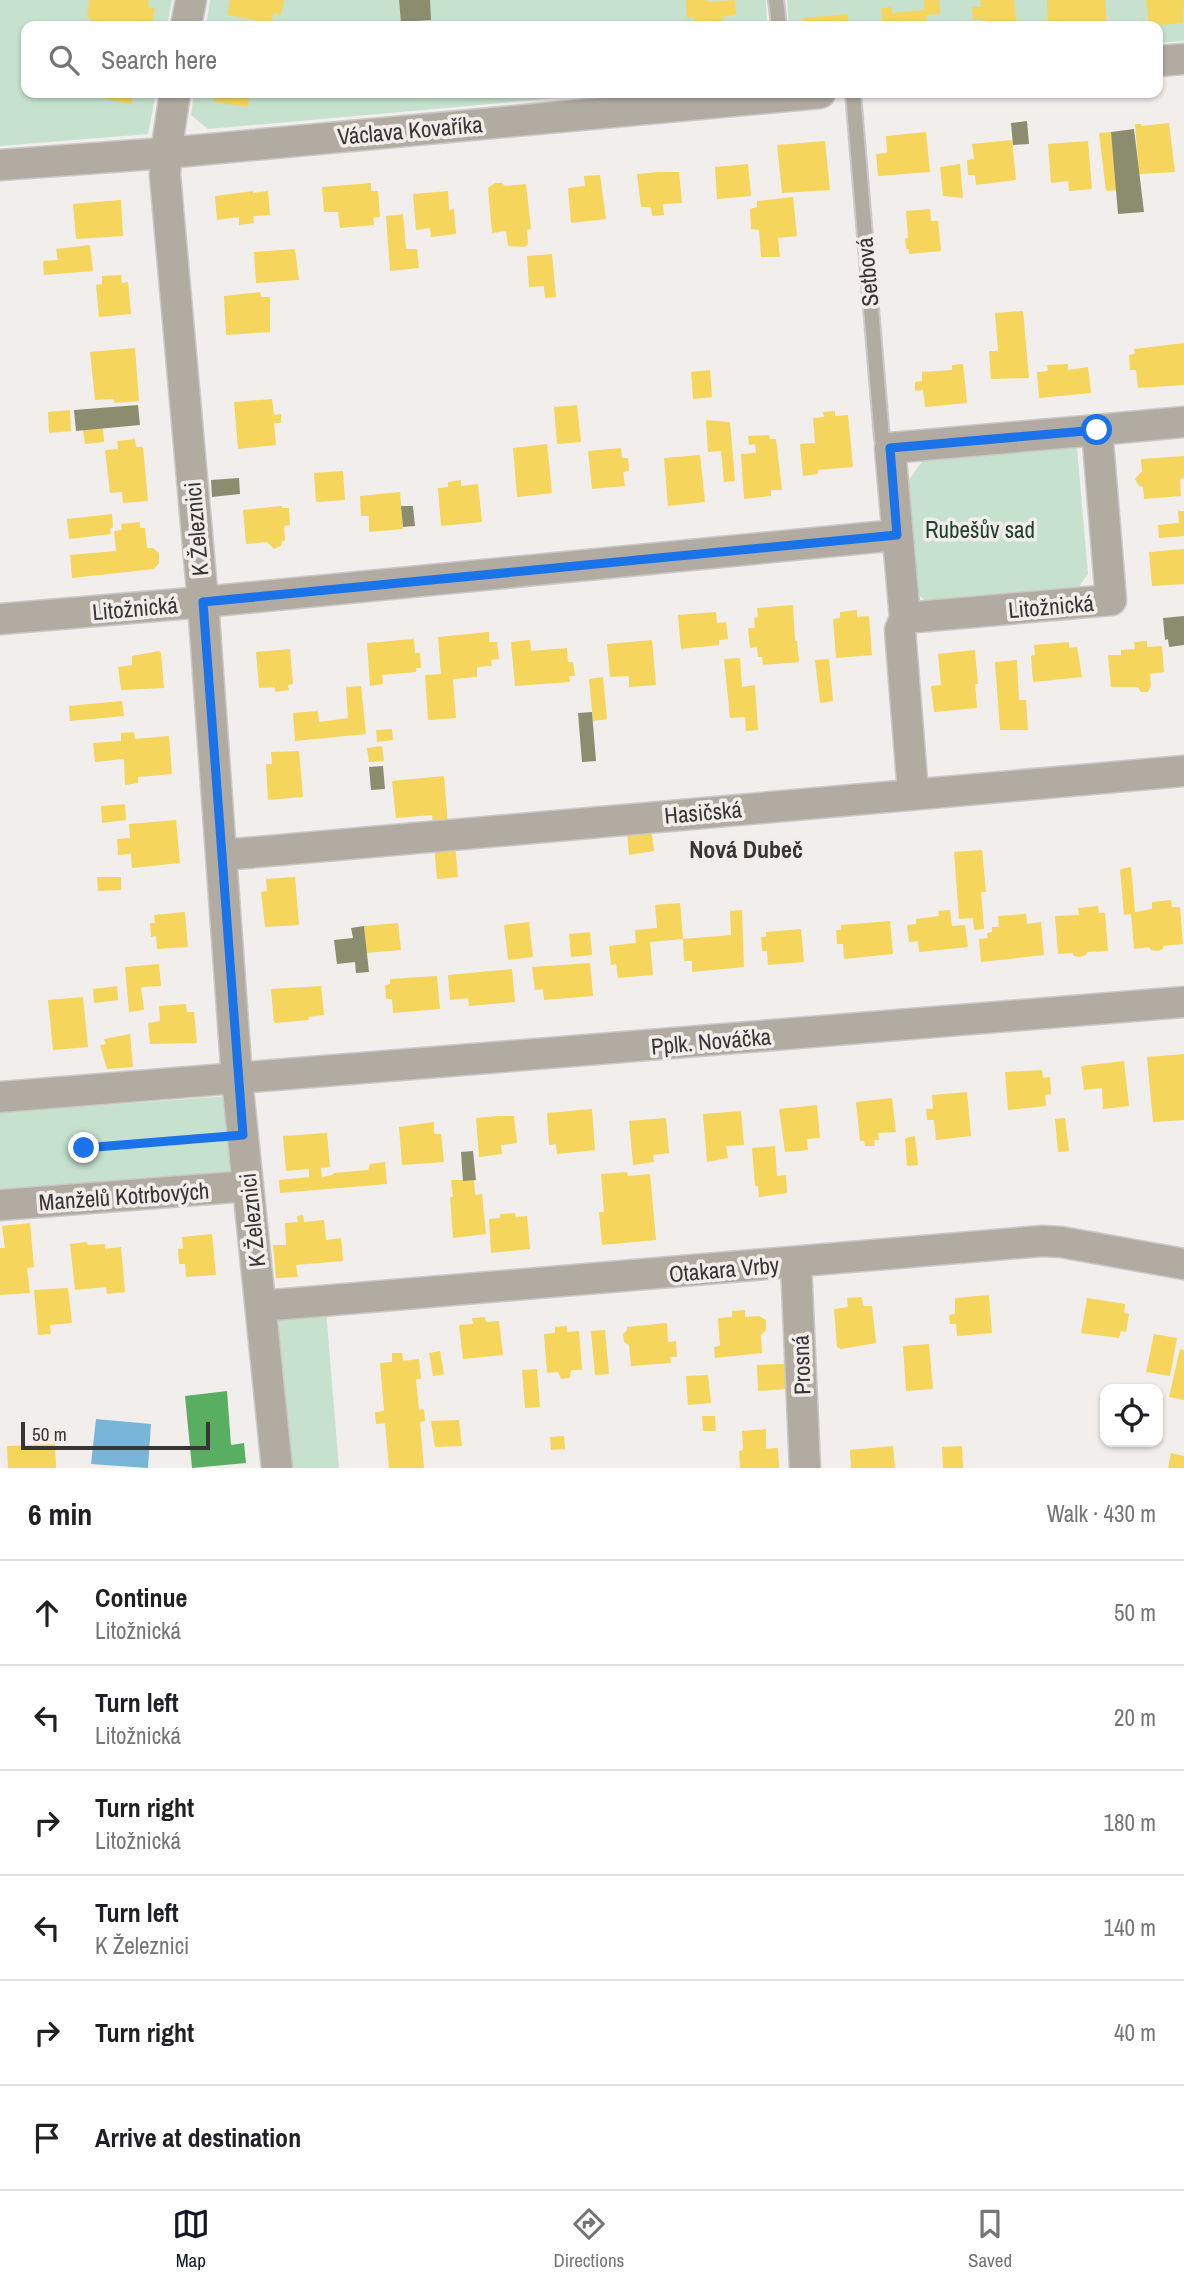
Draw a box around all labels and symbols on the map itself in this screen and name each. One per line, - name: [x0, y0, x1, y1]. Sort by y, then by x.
- street label: Václava Kovaříka: [336, 108, 484, 152]
- street label: Setbová: [848, 236, 885, 308]
- route start: [1081, 414, 1112, 445]
- street label: K Železnici: [176, 481, 216, 577]
- park label: Rubešův sad: [925, 514, 1035, 545]
- street label: Litožnická: [1007, 587, 1096, 625]
- street label: Litožnická: [91, 589, 180, 627]
- street label: Hasičská: [663, 793, 743, 831]
- district label: Nová Dubeč: [689, 833, 803, 865]
- street label: Pplk. Nováčka: [650, 1020, 773, 1062]
- route end: [68, 1132, 99, 1163]
- street label: K Železnici: [232, 1171, 272, 1269]
- street label: Manželů Kotrbových: [38, 1175, 210, 1217]
- street label: Otakara Vrby: [668, 1249, 781, 1289]
- street label: Prosná: [784, 1334, 818, 1395]
- scale bar: [21, 1419, 210, 1451]

